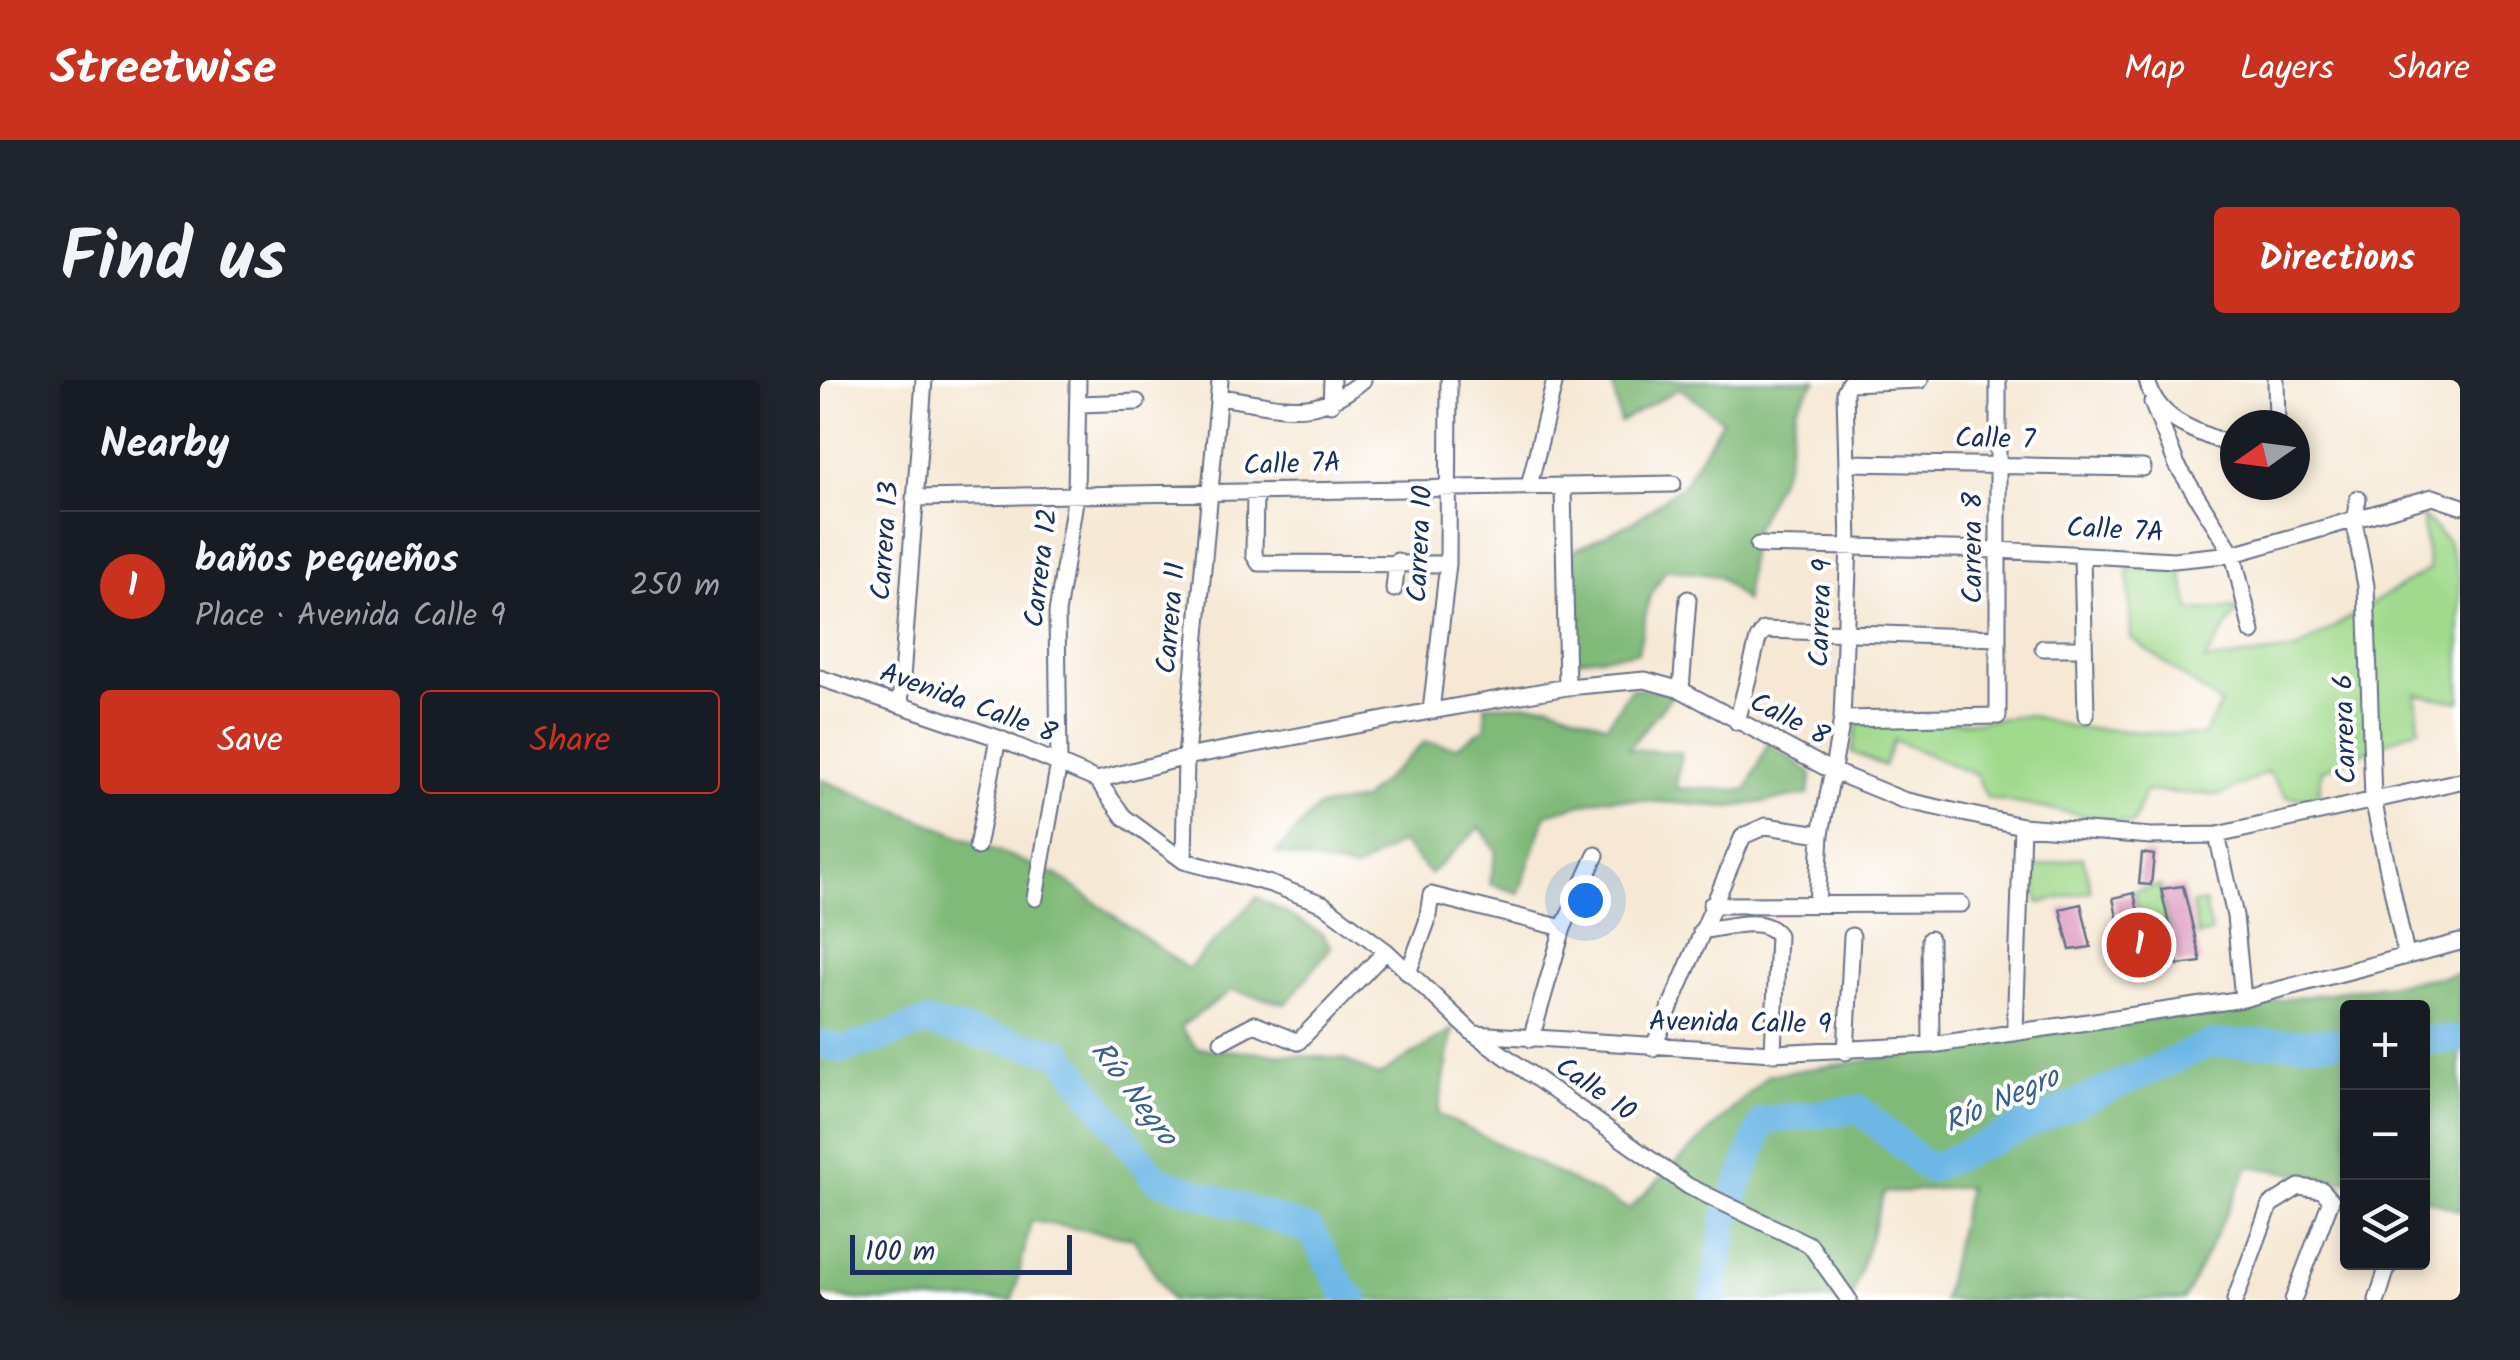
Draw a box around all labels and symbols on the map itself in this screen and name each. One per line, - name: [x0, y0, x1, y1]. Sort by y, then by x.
- north arrow: [2220, 410, 2310, 500]
- street label: Calle 7: [1954, 417, 2037, 463]
- street label: Calle 7A: [1243, 441, 1341, 489]
- street label: Carrera 13: [859, 480, 913, 602]
- street label: Carrera 10: [1395, 484, 1447, 604]
- street label: Carrera 8: [1951, 492, 1996, 604]
- street label: Carrera 12: [1012, 506, 1072, 630]
- street label: Calle 7A: [2065, 506, 2165, 556]
- street label: Carrera 9: [1798, 558, 1846, 668]
- street label: Carrera 11: [1145, 560, 1199, 676]
- street label: Avenida Calle 8: [873, 651, 1063, 757]
- street label: Carrera 6: [2322, 673, 2370, 785]
- street label: Calle 8: [1741, 681, 1837, 759]
- your location: [1560, 875, 1611, 926]
- pin: 1: [2106, 908, 2172, 982]
- street label: Avenida Calle 9: [1648, 1000, 1832, 1048]
- water label: Río Negro: [1077, 1031, 1190, 1159]
- street label: Calle 10: [1545, 1046, 1645, 1134]
- water label: Río Negro: [1937, 1053, 2070, 1148]
- scale bar: [850, 1230, 1072, 1274]

